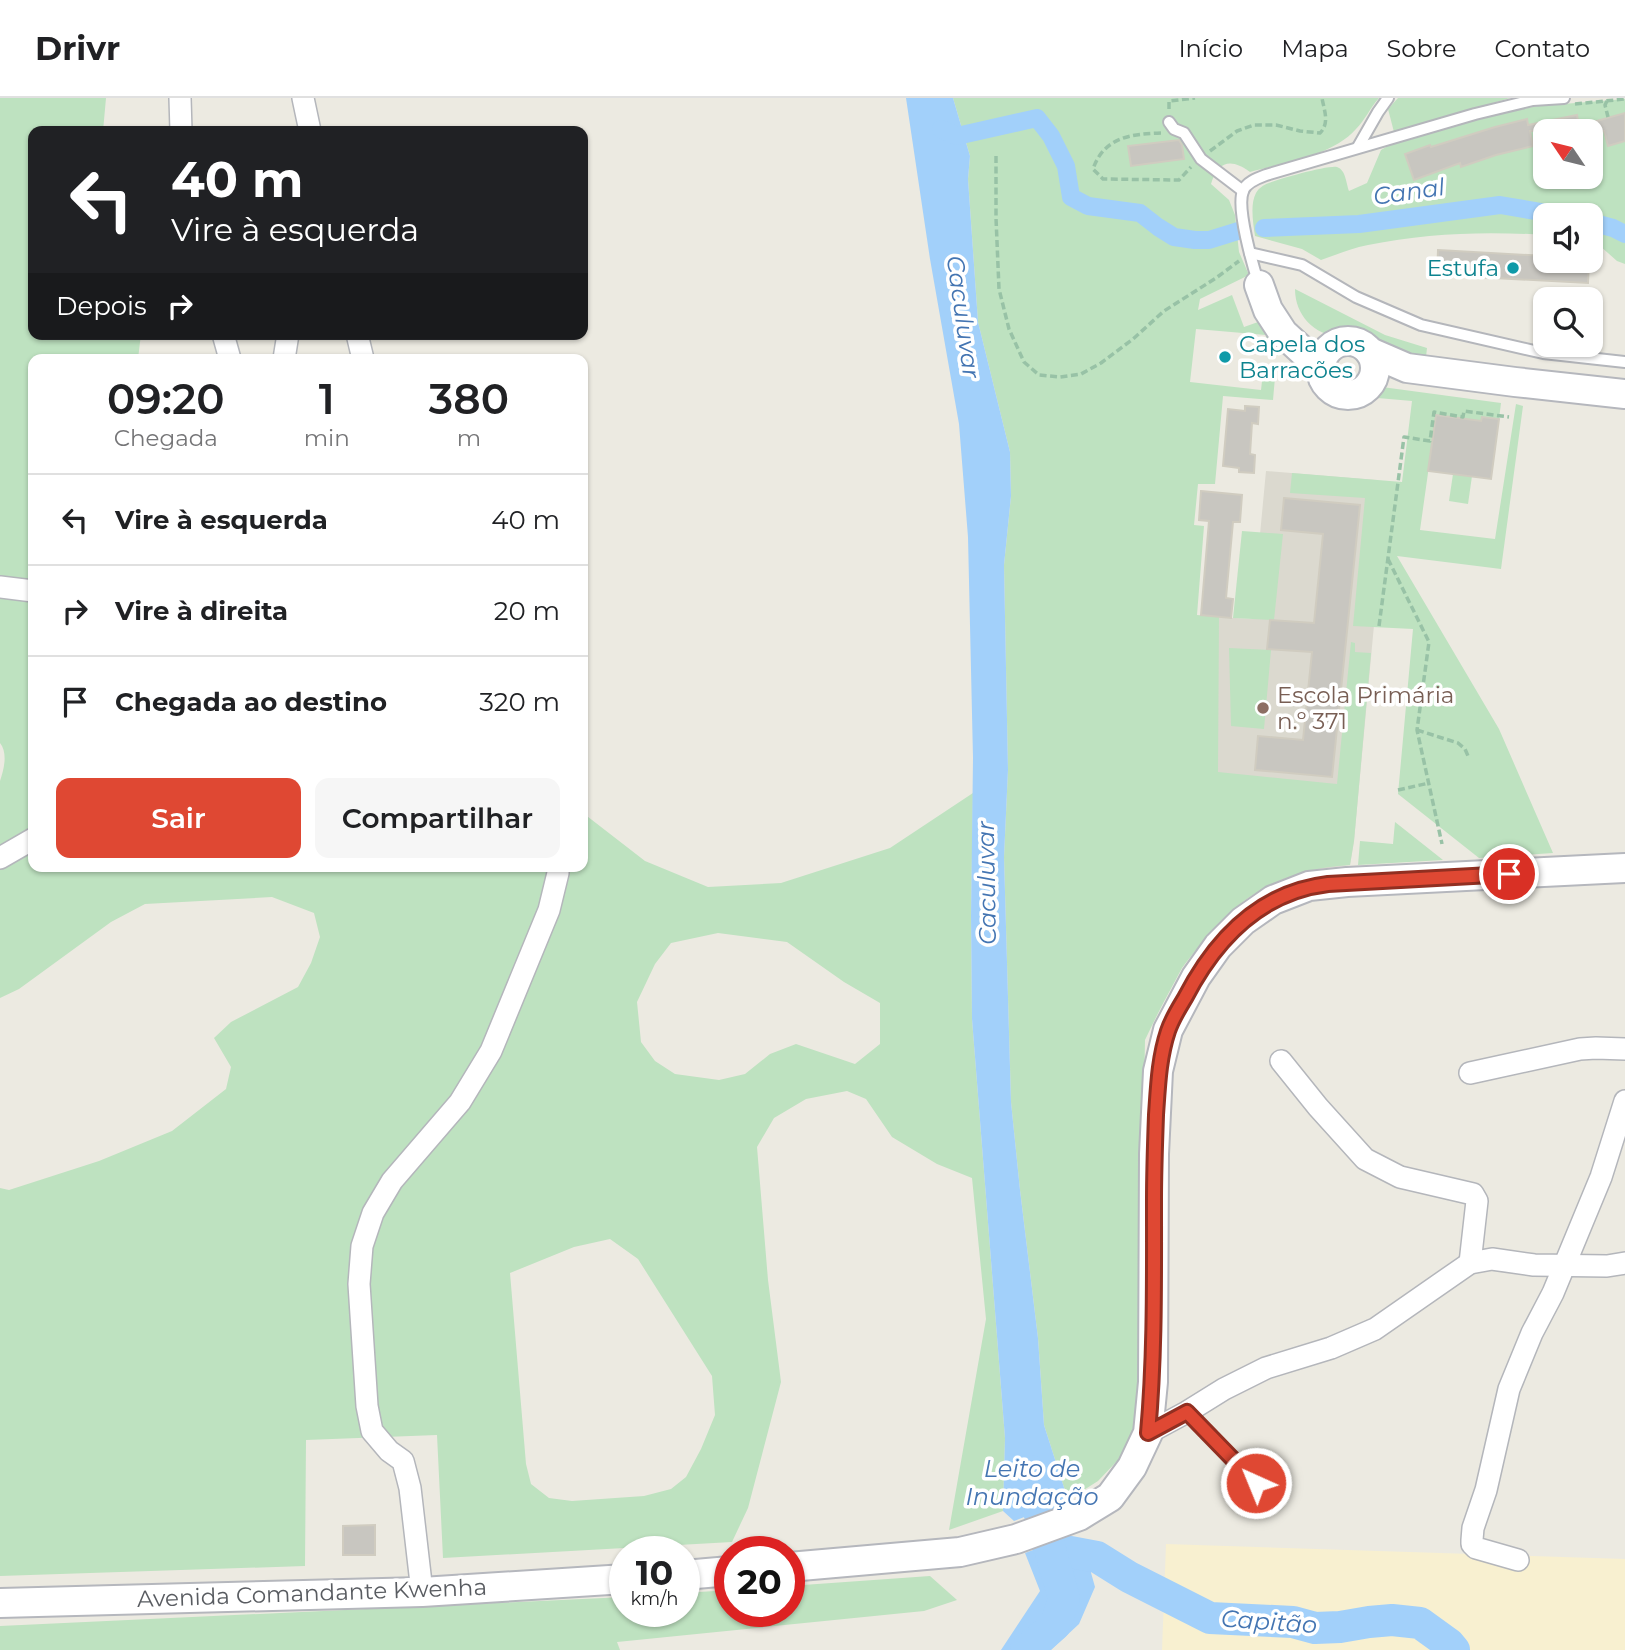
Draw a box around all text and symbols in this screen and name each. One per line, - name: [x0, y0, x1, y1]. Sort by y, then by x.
- text: Drivr: [35, 28, 120, 68]
- text: Início: [1178, 34, 1243, 63]
- text: Mapa: [1281, 34, 1349, 63]
- text: Sobre: [1387, 34, 1456, 63]
- text: Contato: [1494, 34, 1590, 63]
- north arrow: [1533, 119, 1603, 189]
- map controls: [1533, 119, 1603, 357]
- text: 40 m: [171, 150, 303, 209]
- icon: left: [56, 154, 147, 245]
- water label: Canal: [1371, 172, 1447, 211]
- button: sound: [1533, 203, 1603, 273]
- text: Vire à esquerda: [171, 210, 419, 249]
- water label: Caculuvar: [941, 254, 987, 382]
- place label: Estufa: [1427, 254, 1499, 282]
- marker: Estufa: [1505, 260, 1521, 276]
- icon: right: [161, 287, 199, 325]
- button: search: [1533, 287, 1603, 357]
- text: Depois: [56, 290, 147, 322]
- place label: Capela dos Barracões: [1239, 330, 1365, 384]
- marker: Capela dos Barracões: [1217, 349, 1233, 365]
- text: 09:20: [107, 373, 225, 425]
- text: 1: [319, 373, 335, 425]
- text: 380: [429, 373, 509, 425]
- text: Chegada: [114, 424, 218, 452]
- text: min: [304, 424, 350, 452]
- text: m: [457, 424, 481, 452]
- icon: left: [56, 501, 94, 539]
- text: Vire à esquerda: [115, 504, 328, 536]
- text: 40 m: [491, 504, 560, 536]
- icon: right: [56, 592, 94, 630]
- text: Vire à direita: [115, 595, 288, 627]
- text: 20 m: [494, 595, 560, 627]
- place label: Escola Primária n.º 371: [1277, 681, 1454, 735]
- icon: arrive: [56, 683, 94, 721]
- text: Chegada ao destino: [115, 686, 387, 718]
- text: 320 m: [479, 686, 560, 718]
- marker: Escola Primária n.º 371: [1255, 700, 1271, 716]
- button: Sair: [56, 778, 301, 858]
- button: Compartilhar: [315, 778, 560, 858]
- water label: Caculuvar: [971, 820, 1002, 945]
- pin: [1479, 844, 1539, 904]
- icon: arrive: [1490, 855, 1528, 893]
- position arrow: [1219, 1446, 1293, 1520]
- water label: Leito de Inundação: [966, 1454, 1099, 1511]
- speed limit sign: 20: [714, 1536, 805, 1627]
- text: 10: [636, 1551, 673, 1594]
- street label: Avenida Comandante Kwenha: [137, 1573, 487, 1613]
- text: km/h: [630, 1588, 679, 1610]
- water label: Capitão: [1220, 1604, 1318, 1639]

